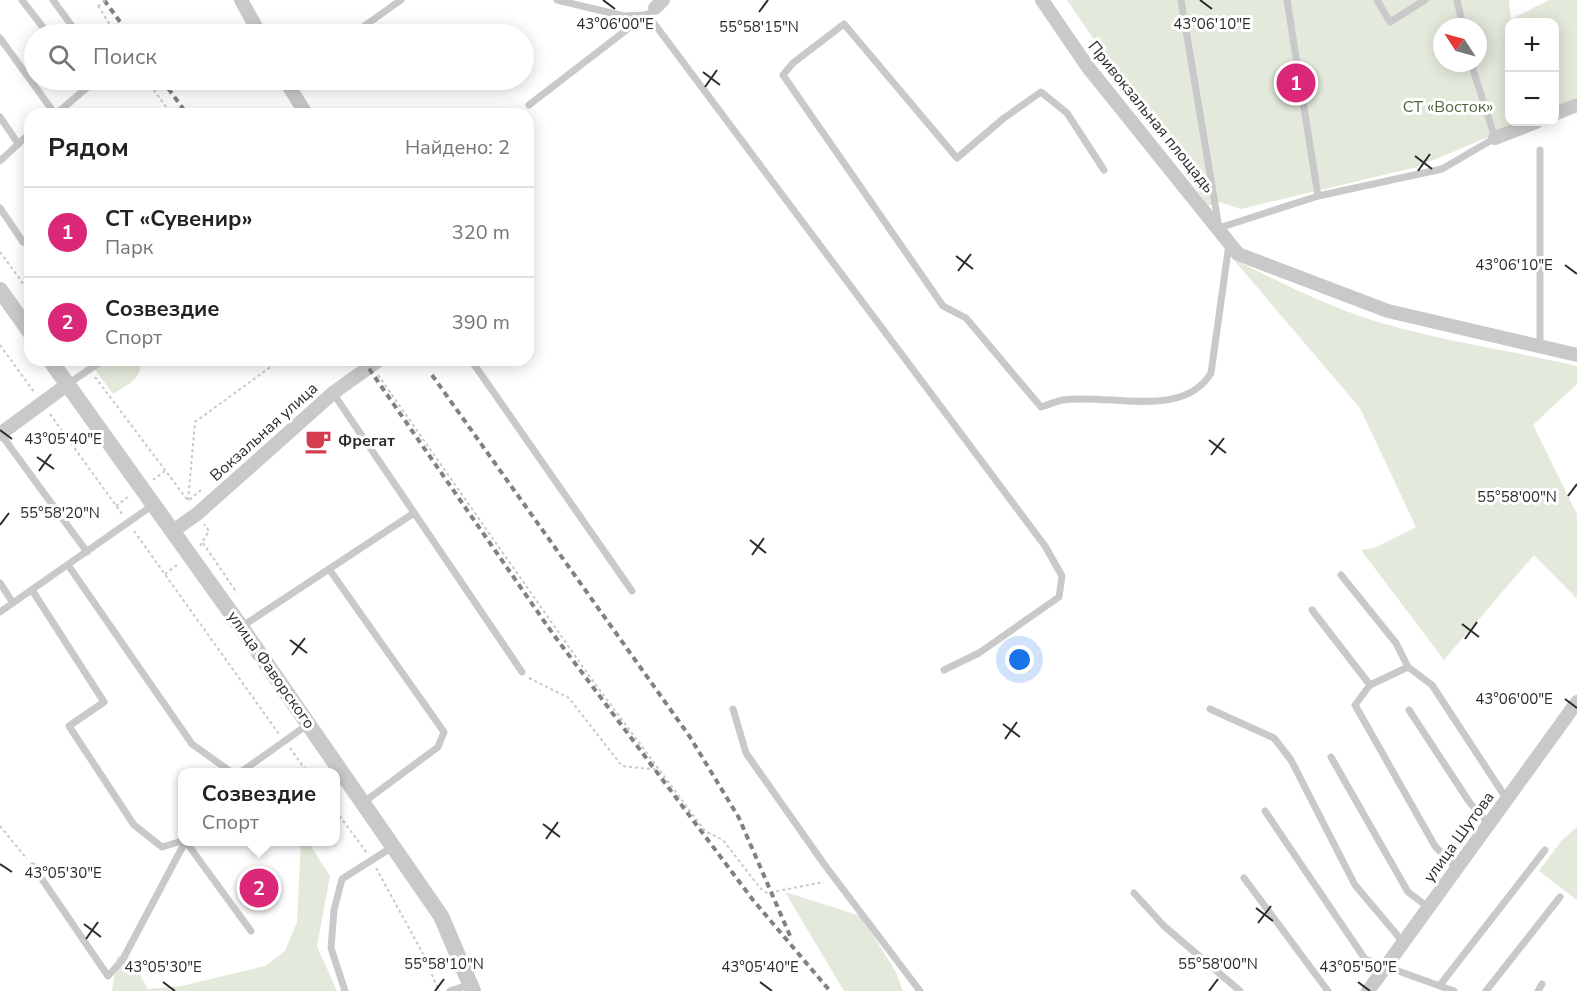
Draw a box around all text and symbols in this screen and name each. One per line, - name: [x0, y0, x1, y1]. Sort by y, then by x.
- text: 43°06'00"E: [576, 14, 654, 34]
- text: 43°06'10"E: [1173, 14, 1251, 34]
- text: 55°58'15"N: [719, 17, 799, 37]
- north arrow: [1433, 18, 1487, 72]
- map controls: [1505, 18, 1559, 126]
- button: +: [1505, 18, 1559, 72]
- search box: [24, 24, 534, 90]
- street label: Привокзальная площадь: [1083, 36, 1219, 198]
- icon: search: [45, 41, 78, 74]
- text: Поиск: [93, 42, 157, 72]
- pin: 1: [1276, 60, 1316, 106]
- button: −: [1505, 72, 1559, 126]
- park label: СТ «Восток»: [1403, 96, 1493, 118]
- text: Рядом: [48, 130, 129, 165]
- text: Найдено: 2: [405, 134, 510, 161]
- text: СТ «Сувенир»: [105, 204, 253, 234]
- text: 1: [62, 219, 74, 246]
- text: 320 m: [452, 219, 510, 246]
- text: Парк: [105, 234, 153, 261]
- text: 43°06'10"E: [1475, 255, 1553, 275]
- text: Созвездие: [105, 294, 220, 324]
- text: 2: [62, 309, 74, 336]
- text: 390 m: [452, 309, 510, 336]
- text: Спорт: [105, 324, 162, 351]
- street label: Вокзальная улица: [205, 378, 323, 486]
- cafe icon: Фрегат: [303, 426, 333, 456]
- text: 43°05'40"E: [24, 429, 102, 449]
- place label: Фрегат: [338, 430, 395, 452]
- text: 55°58'00"N: [1477, 487, 1557, 507]
- text: 55°58'20"N: [20, 503, 100, 523]
- street label: улица Фаворского: [222, 607, 320, 733]
- your location: [1005, 645, 1034, 674]
- text: 43°06'00"E: [1475, 689, 1553, 709]
- popup: [178, 768, 340, 846]
- text: Созвездие: [202, 779, 316, 809]
- street label: улица Шутова: [1418, 787, 1500, 887]
- text: Спорт: [202, 809, 259, 836]
- text: 43°05'30"E: [24, 863, 102, 883]
- pin: 2: [240, 866, 278, 910]
- text: 55°58'10"N: [404, 954, 484, 974]
- text: 55°58'00"N: [1178, 954, 1258, 974]
- text: 43°05'30"E: [124, 957, 202, 977]
- text: 43°05'40"E: [721, 957, 799, 977]
- text: 43°05'50"E: [1319, 957, 1397, 977]

